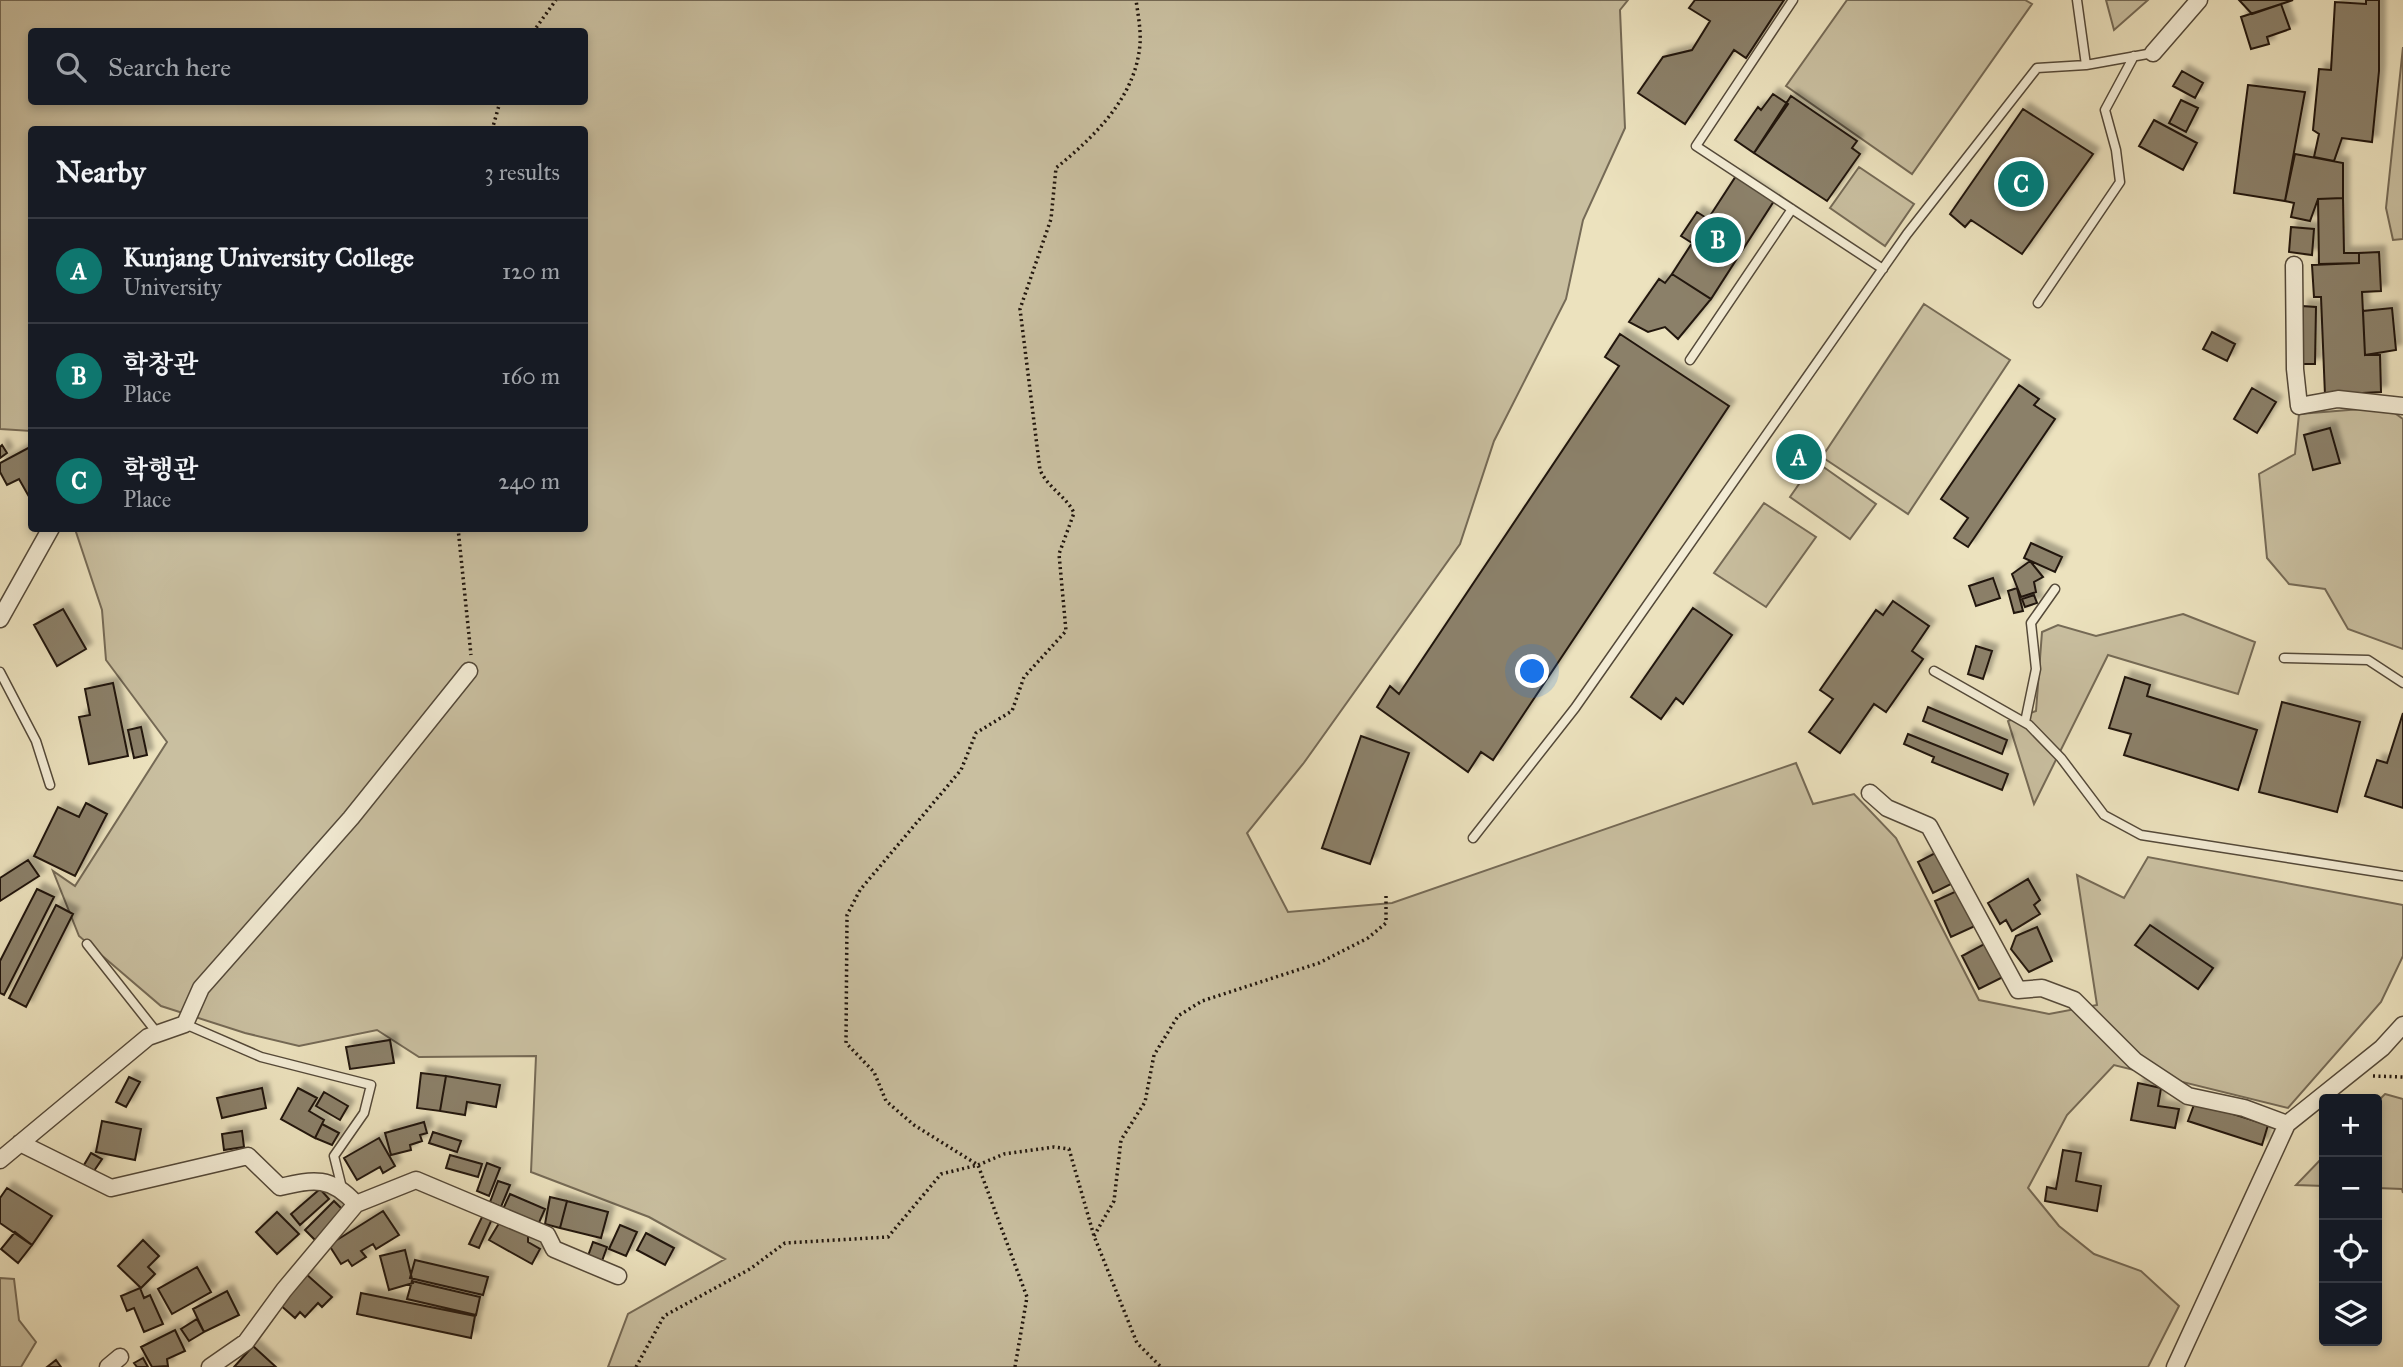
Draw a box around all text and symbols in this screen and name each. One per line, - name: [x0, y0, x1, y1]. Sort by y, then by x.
- search box: [28, 28, 588, 105]
- icon: search: [52, 48, 90, 86]
- text: Search here: [108, 51, 231, 83]
- text: Nearby: [56, 154, 146, 190]
- text: 3 results: [484, 158, 560, 186]
- pin: C: [1998, 158, 2044, 210]
- pin: B: [1695, 214, 1741, 266]
- text: Kunjang University College: [123, 241, 414, 273]
- text: A: [71, 257, 87, 285]
- text: 120 m: [502, 257, 560, 285]
- text: University: [123, 273, 222, 301]
- text: 학창관: [123, 348, 198, 380]
- text: B: [71, 362, 87, 390]
- text: 160 m: [502, 362, 560, 390]
- text: Place: [123, 380, 171, 408]
- pin: A: [1776, 431, 1822, 483]
- text: 학행관: [123, 453, 198, 485]
- text: C: [71, 467, 87, 495]
- text: 240 m: [498, 467, 560, 495]
- text: Place: [123, 485, 171, 513]
- your location: [1515, 654, 1549, 688]
- map controls: [2319, 1094, 2382, 1346]
- button: +: [2319, 1094, 2382, 1157]
- button: −: [2319, 1157, 2382, 1220]
- button: locate: [2319, 1220, 2382, 1283]
- button: layers: [2319, 1283, 2382, 1346]

